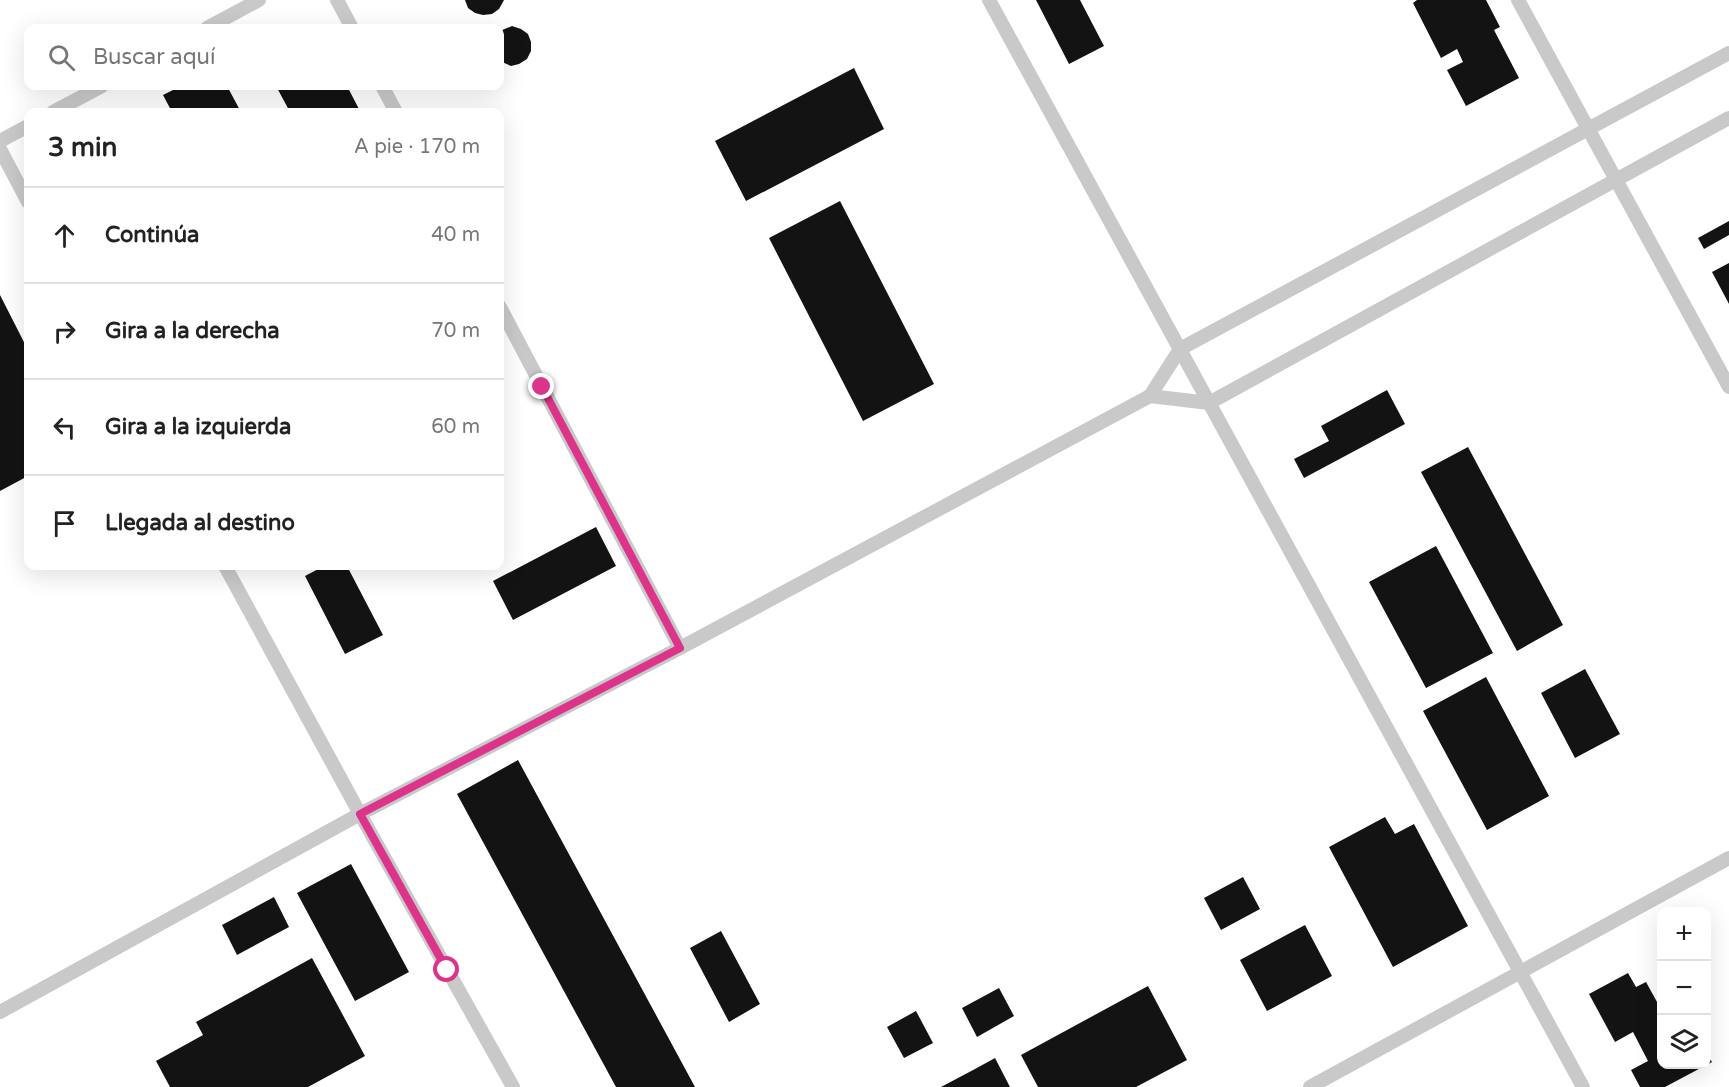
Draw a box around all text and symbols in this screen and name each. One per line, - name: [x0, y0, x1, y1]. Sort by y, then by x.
- search box: [24, 24, 504, 90]
- icon: search: [45, 41, 78, 74]
- text: Buscar aquí: [93, 44, 215, 70]
- text: 3 min: [48, 132, 117, 163]
- text: A pie · 170 m: [354, 135, 480, 159]
- icon: ahead: [48, 219, 81, 252]
- text: Continúa: [105, 222, 199, 248]
- text: 40 m: [431, 223, 480, 247]
- icon: right: [48, 315, 81, 348]
- text: Gira a la derecha: [105, 318, 280, 344]
- text: 70 m: [431, 319, 480, 343]
- route end: [528, 373, 554, 399]
- icon: left: [48, 411, 81, 444]
- text: Gira a la izquierda: [105, 414, 291, 440]
- text: 60 m: [431, 415, 480, 439]
- icon: arrive: [48, 507, 81, 540]
- text: Llegada al destino: [105, 510, 295, 536]
- map controls: [1657, 907, 1711, 1069]
- button: +: [1657, 907, 1711, 961]
- route start: [433, 956, 459, 982]
- button: −: [1657, 961, 1711, 1015]
- button: layers: [1657, 1015, 1711, 1069]

